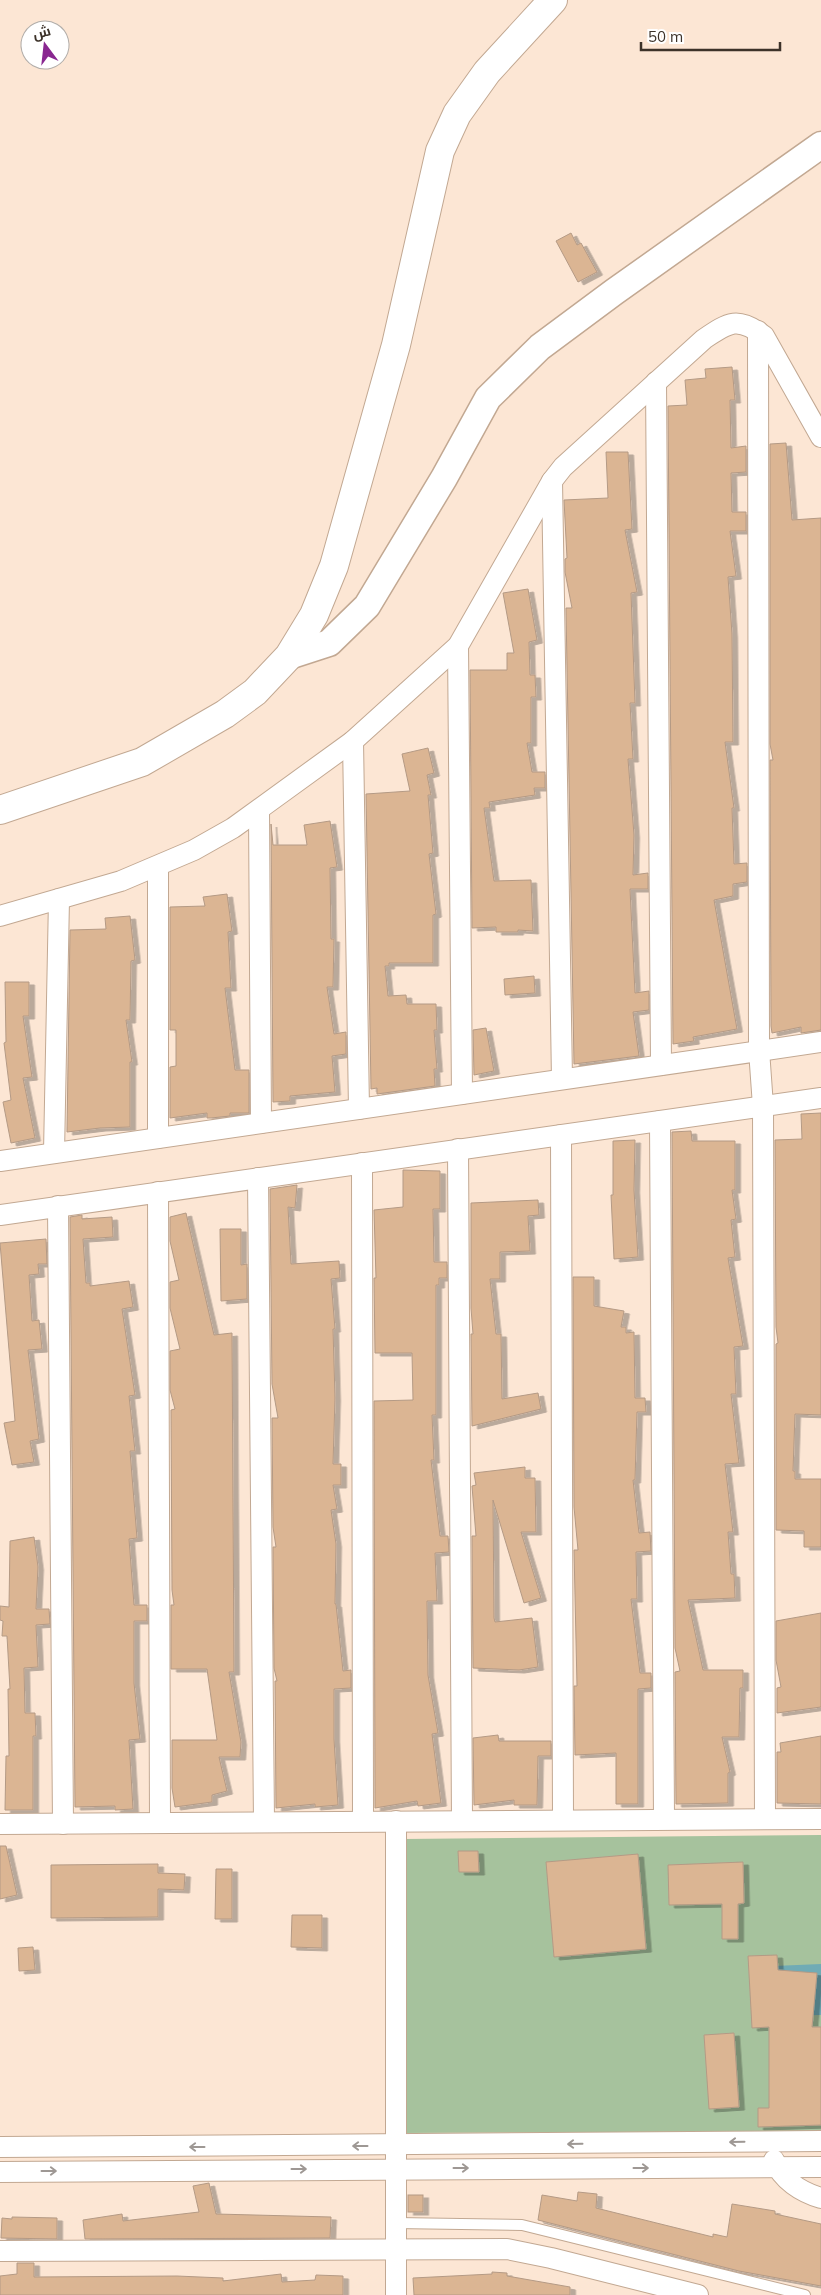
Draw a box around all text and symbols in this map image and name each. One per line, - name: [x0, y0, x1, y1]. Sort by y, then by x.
- north arrow: [20, 20, 70, 70]
- scale bar: [641, 20, 780, 52]
- text: ش: [31, 21, 53, 43]
- text: 50 m: [648, 27, 683, 46]
- one-way arrow: [730, 2137, 746, 2147]
- one-way arrow: [567, 2139, 584, 2149]
- one-way arrow: [352, 2141, 368, 2151]
- one-way arrow: [190, 2142, 206, 2152]
- one-way arrow: [452, 2163, 469, 2173]
- one-way arrow: [632, 2163, 649, 2173]
- one-way arrow: [290, 2164, 306, 2174]
- one-way arrow: [40, 2166, 56, 2176]

